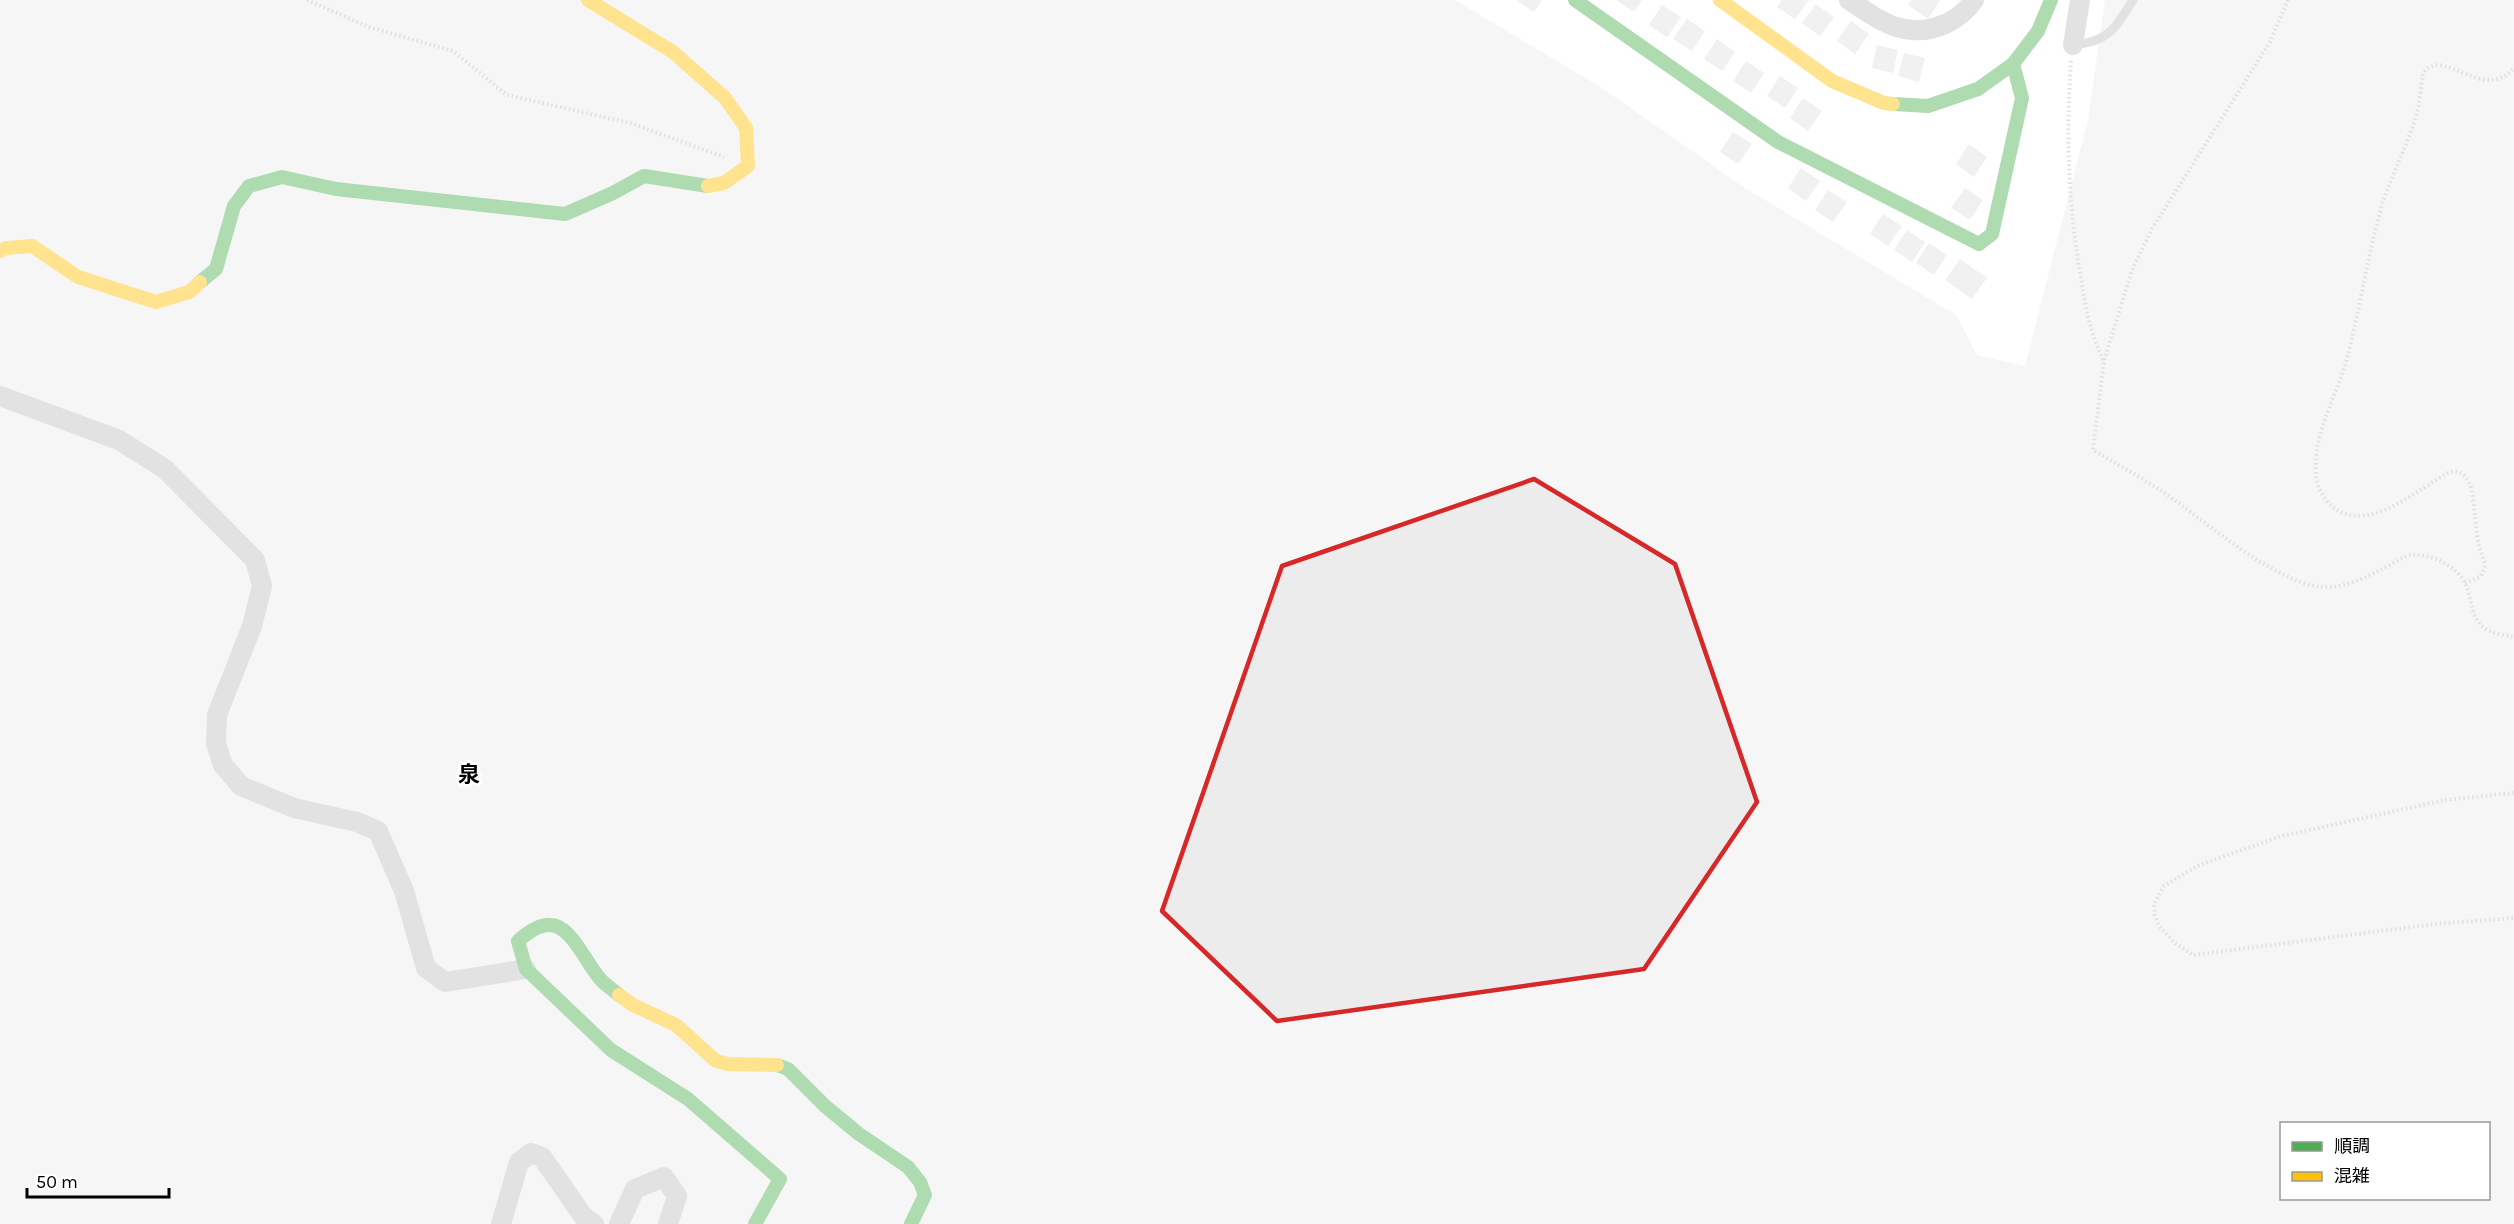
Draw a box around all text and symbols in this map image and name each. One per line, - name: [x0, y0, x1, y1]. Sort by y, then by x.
- district label: 泉: [458, 762, 480, 788]
- legend: [2280, 1122, 2490, 1200]
- text: 順調: [2334, 1135, 2370, 1157]
- scale bar: [27, 1161, 170, 1199]
- text: 混雑: [2334, 1165, 2370, 1187]
- text: 50 m: [36, 1171, 78, 1193]

